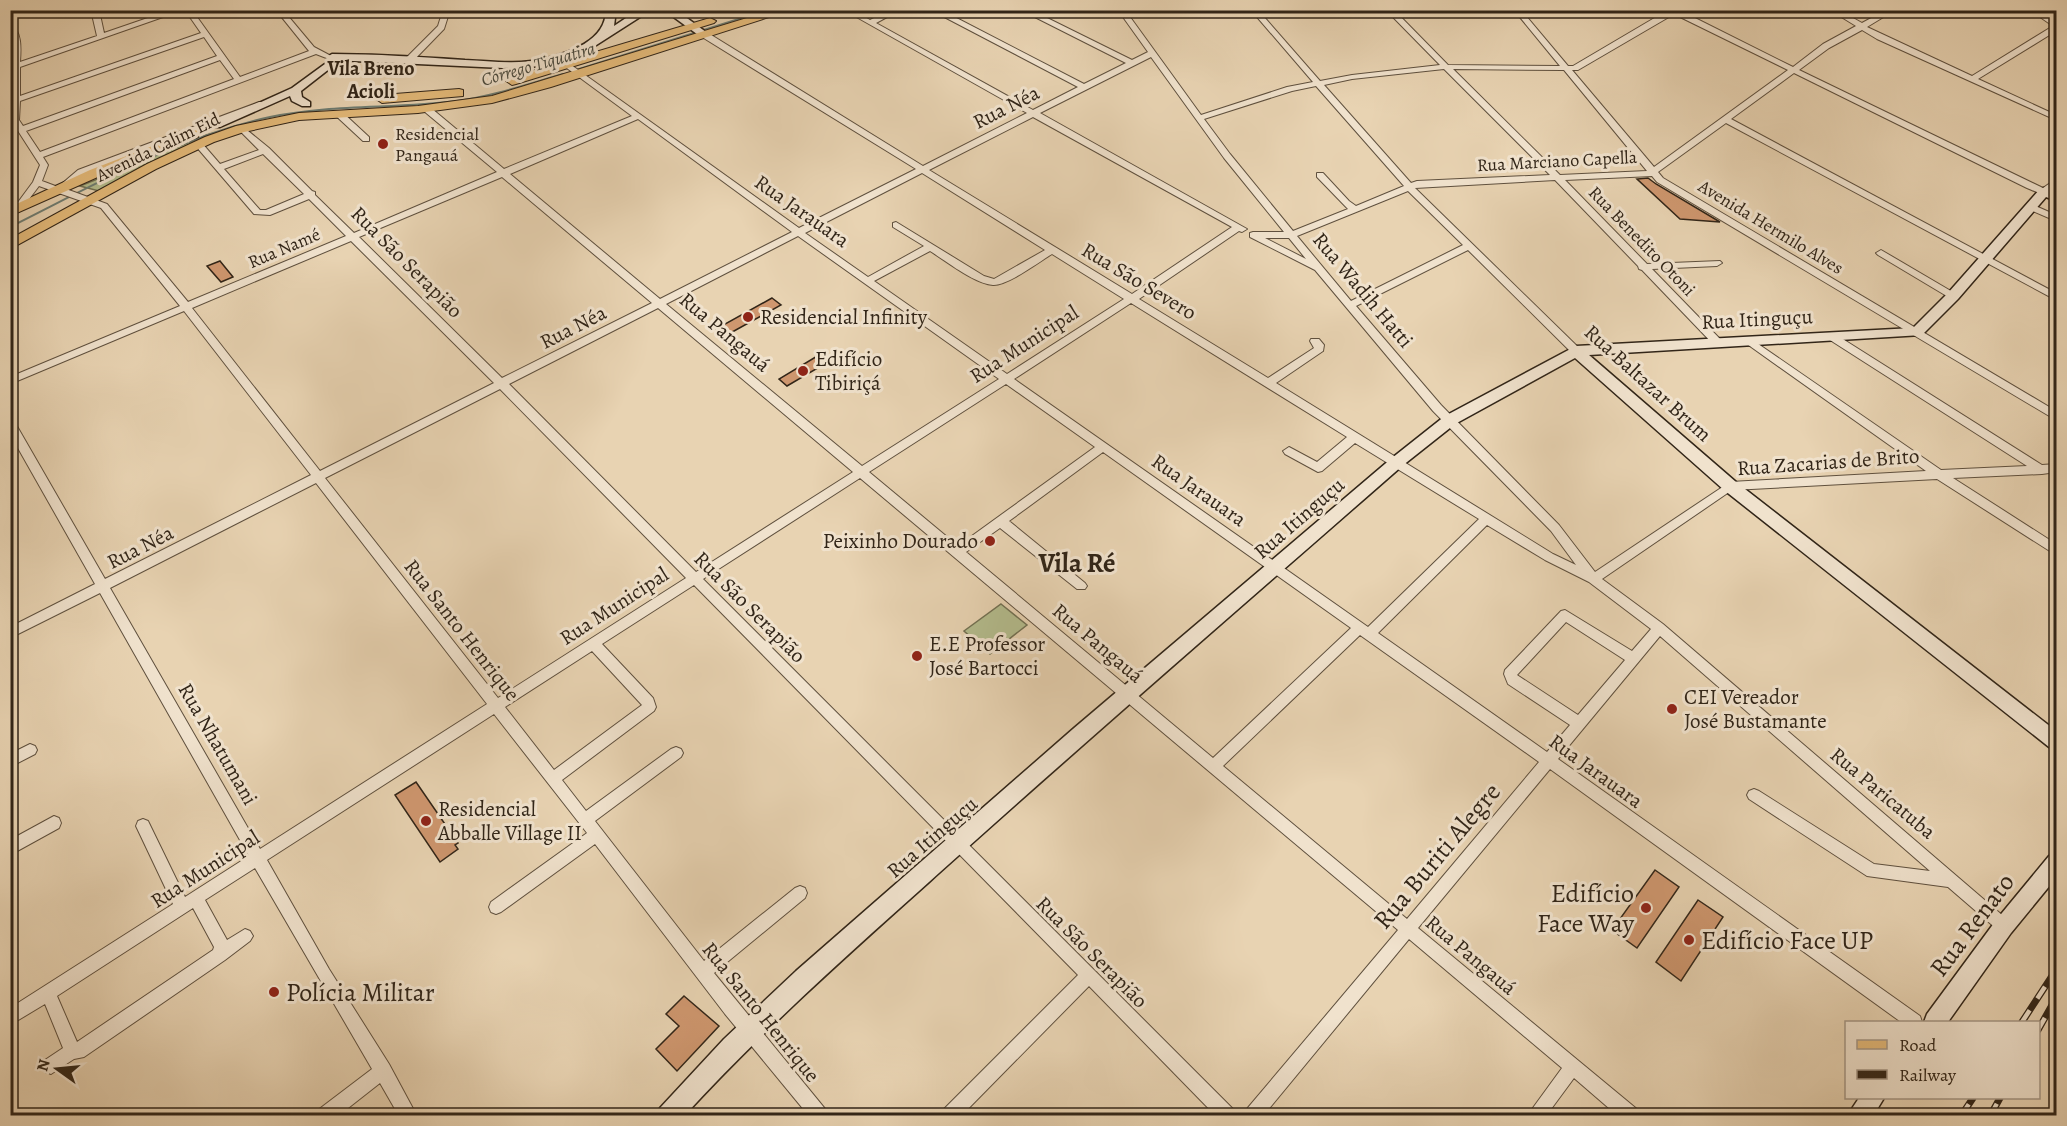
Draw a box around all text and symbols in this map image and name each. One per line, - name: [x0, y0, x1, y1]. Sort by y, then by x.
- water label: Córrego Tiquatira: [478, 36, 598, 92]
- district label: Vila Breno Acioli: [327, 55, 415, 105]
- street label: Rua Néa: [968, 78, 1044, 136]
- street label: Avenida Calim Eid: [91, 106, 224, 188]
- place label: Residencial Pangauá: [395, 122, 480, 167]
- marker: Residencial Pangauá: [376, 137, 390, 151]
- street label: Rua Marciano Capella: [1476, 145, 1638, 177]
- street label: Rua Jarauara: [749, 168, 855, 254]
- street label: Avenida Hermilo Alves: [1693, 174, 1848, 280]
- street label: Rua Benedito Otoni: [1583, 181, 1701, 301]
- street label: Rua São Serapião: [345, 200, 469, 324]
- street label: Rua Namé: [244, 222, 324, 274]
- street label: Rua Wadih Hatti: [1306, 226, 1420, 354]
- street label: Rua São Severo: [1076, 236, 1202, 326]
- street label: Rua Pangauá: [673, 286, 777, 379]
- street label: Rua Néa: [535, 298, 611, 356]
- street label: Rua Municipal: [964, 298, 1084, 390]
- street label: Rua Itinguçu: [1701, 302, 1814, 336]
- place label: Residencial Infinity: [760, 303, 928, 331]
- marker: Residencial Infinity: [741, 310, 755, 324]
- street label: Rua Baltazar Brum: [1578, 318, 1718, 448]
- place label: Edifício Tibiriçá: [815, 345, 882, 397]
- marker: Edifício Tibiriçá: [796, 364, 810, 378]
- street label: Rua Zacarias de Brito: [1736, 442, 1920, 482]
- street label: Rua Jarauara: [1146, 447, 1252, 533]
- street label: Rua Itinguçu: [1248, 470, 1351, 565]
- street label: Rua Néa: [102, 518, 178, 576]
- place label: Peixinho Dourado: [823, 527, 978, 555]
- marker: Peixinho Dourado: [983, 534, 997, 548]
- street label: Rua São Serapião: [688, 545, 812, 669]
- district label: Vila Ré: [1037, 545, 1116, 581]
- street label: Rua Santo Henrique: [398, 553, 526, 707]
- street label: Rua Municipal: [554, 560, 674, 652]
- street label: Rua Pangauá: [1046, 597, 1150, 690]
- place label: E.E Professor José Bartocci: [929, 630, 1045, 682]
- marker: E.E Professor José Bartocci: [910, 649, 924, 663]
- street label: Rua Nhatumani: [172, 678, 264, 810]
- place label: CEI Vereador José Bustamante: [1684, 683, 1827, 735]
- marker: CEI Vereador José Bustamante: [1665, 702, 1679, 716]
- street label: Rua Jarauara: [1543, 727, 1649, 815]
- street label: Rua Paricatuba: [1824, 741, 1942, 846]
- street label: Rua Buriti Alegre: [1365, 775, 1509, 937]
- street label: Rua Itinguçu: [881, 789, 984, 884]
- place label: Residencial Abballe Village II: [437, 795, 582, 847]
- marker: Residencial Abballe Village II: [419, 814, 433, 828]
- street label: Rua Municipal: [145, 823, 265, 915]
- street label: Rua Renato: [1922, 866, 2022, 984]
- place label: Edifício Face Way: [1537, 876, 1634, 941]
- street label: Rua São Serapião: [1030, 890, 1154, 1014]
- marker: Edifício Face Way: [1639, 901, 1653, 915]
- street label: Rua Pangauá: [1419, 909, 1523, 1002]
- place label: Edifício Face UP: [1701, 923, 1873, 958]
- marker: Edifício Face UP: [1682, 933, 1696, 947]
- street label: Rua Santo Henrique: [696, 936, 826, 1088]
- place label: Polícia Militar: [286, 975, 435, 1010]
- marker: Polícia Militar: [267, 985, 281, 999]
- legend: [1845, 1021, 2040, 1099]
- text: Road: [1899, 1033, 1937, 1057]
- north arrow: [27, 1039, 87, 1099]
- text: N: [31, 1057, 56, 1074]
- text: Railway: [1899, 1063, 1957, 1087]

